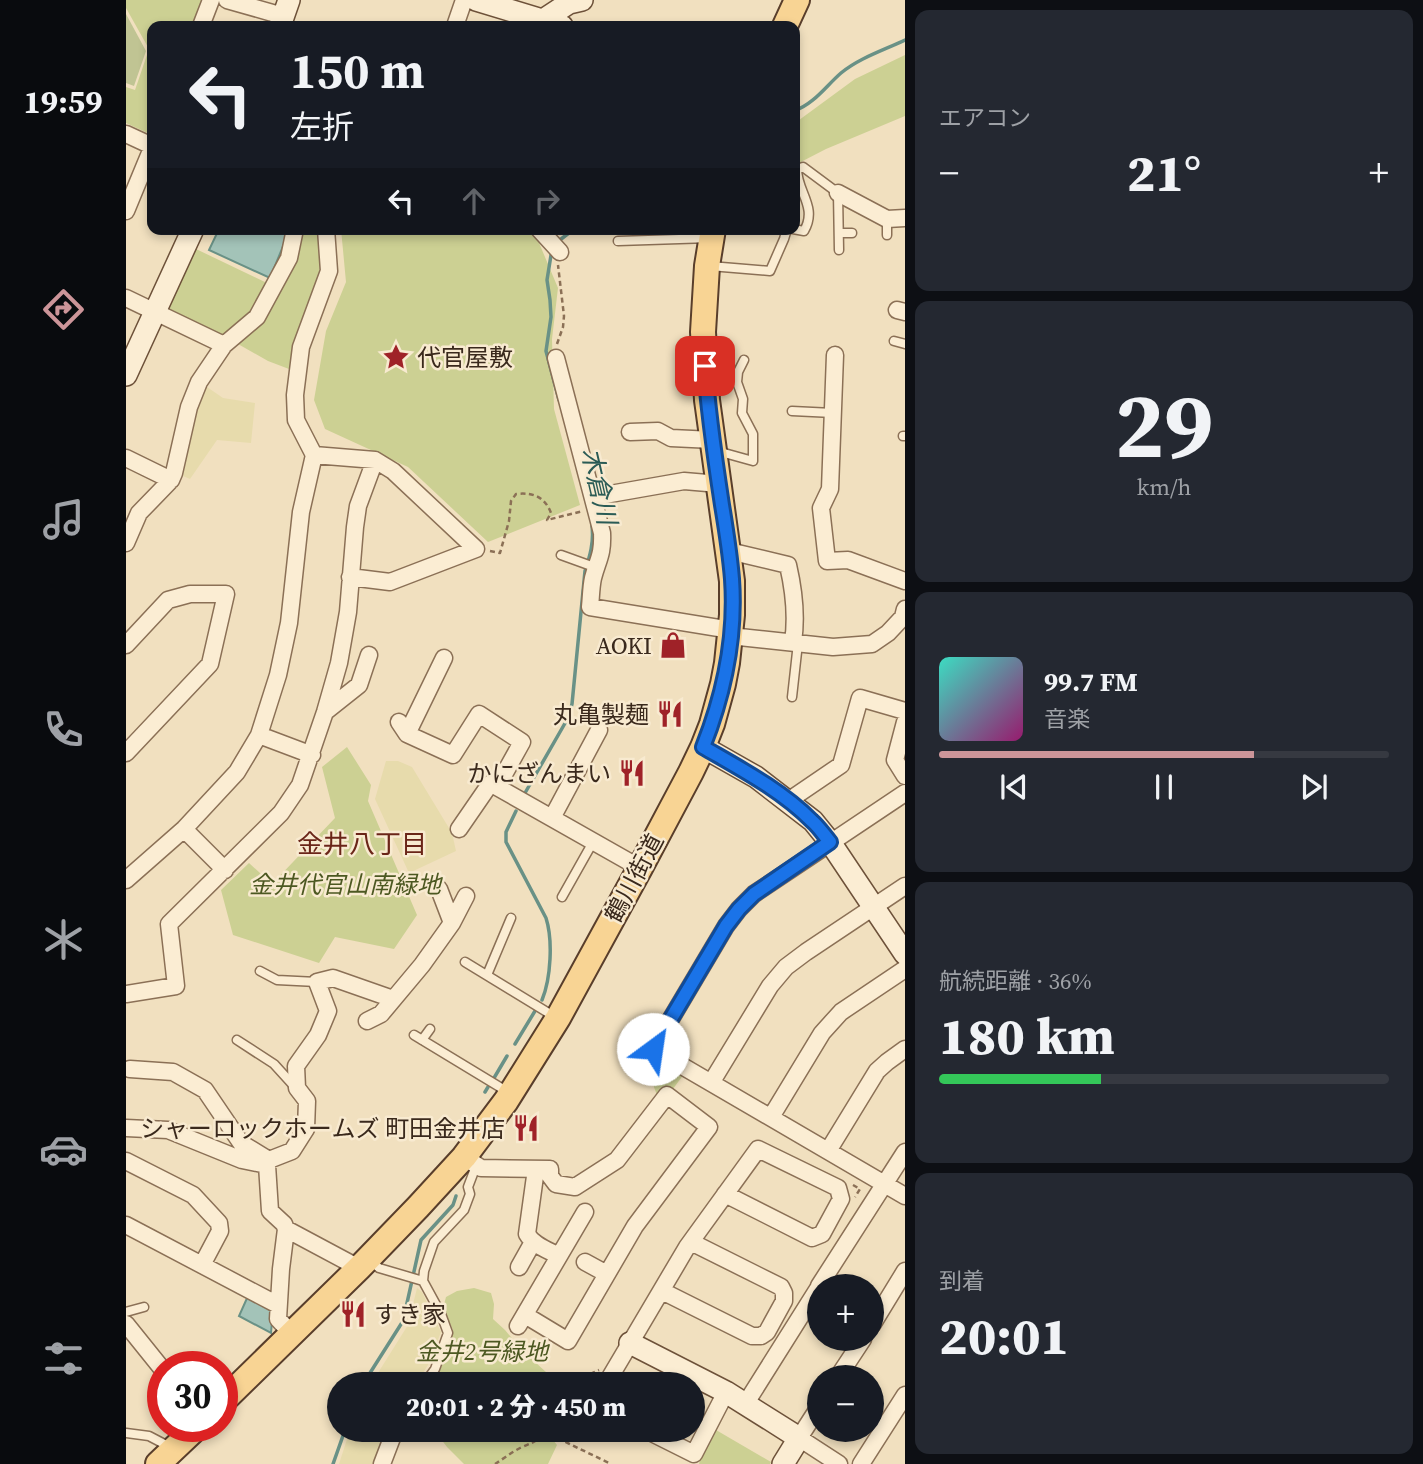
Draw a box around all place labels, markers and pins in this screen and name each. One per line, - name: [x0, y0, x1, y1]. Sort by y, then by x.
- pin: [675, 336, 735, 396]
- place label: 代官屋敷: [417, 341, 513, 374]
- place icon: 代官屋敷: [381, 342, 411, 372]
- place label: AOKI: [596, 629, 652, 662]
- shop icon: AOKI: [658, 630, 688, 660]
- place label: 丸亀製麺: [553, 698, 649, 731]
- restaurant icon: 丸亀製麺: [655, 699, 685, 729]
- place label: かにざんまい: [467, 757, 611, 790]
- restaurant icon: かにざんまい: [617, 758, 647, 788]
- place label: シャーロックホームズ 町田金井店: [140, 1112, 505, 1145]
- restaurant icon: シャーロックホームズ 町田金井店: [511, 1113, 541, 1143]
- place label: すき家: [374, 1298, 446, 1331]
- restaurant icon: すき家: [338, 1299, 368, 1329]

